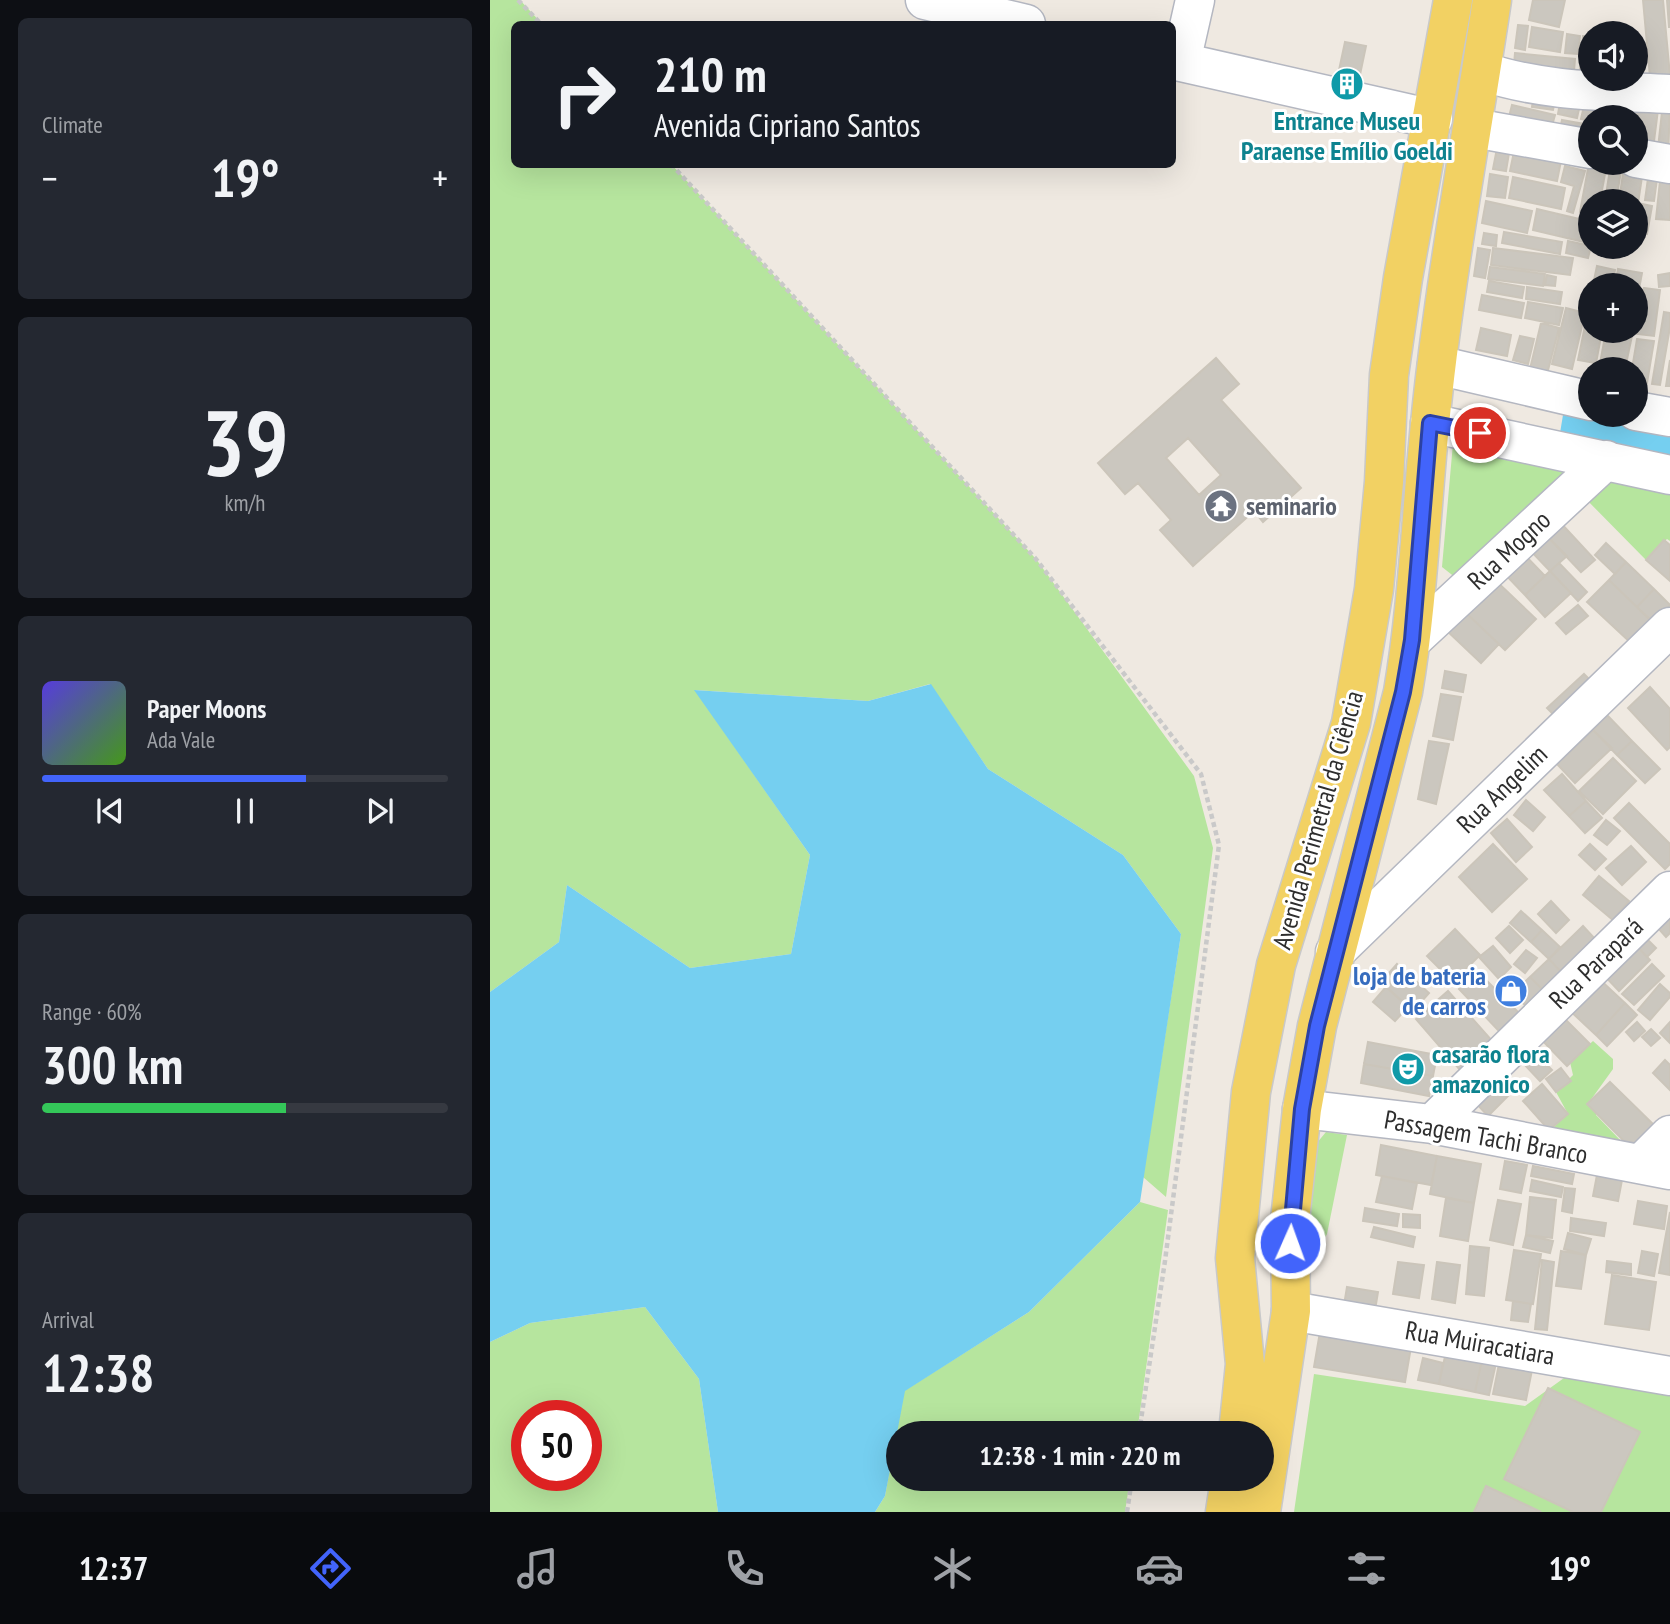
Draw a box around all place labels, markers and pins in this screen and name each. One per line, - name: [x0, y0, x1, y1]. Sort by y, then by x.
- building icon: Entrance Museu Paraense Emílio Goeldi: [1328, 65, 1366, 103]
- place label: Entrance Museu Paraense Emílio Goeldi: [1241, 104, 1453, 167]
- pin: [1450, 403, 1510, 463]
- temple icon: seminario: [1202, 487, 1240, 525]
- place label: seminario: [1246, 489, 1337, 522]
- place label: loja de bateria de carros: [1353, 959, 1486, 1022]
- shop icon: loja de bateria de carros: [1492, 972, 1530, 1010]
- place label: casarão flora amazonico: [1432, 1037, 1550, 1100]
- theatre icon: casarão flora amazonico: [1389, 1050, 1427, 1088]

